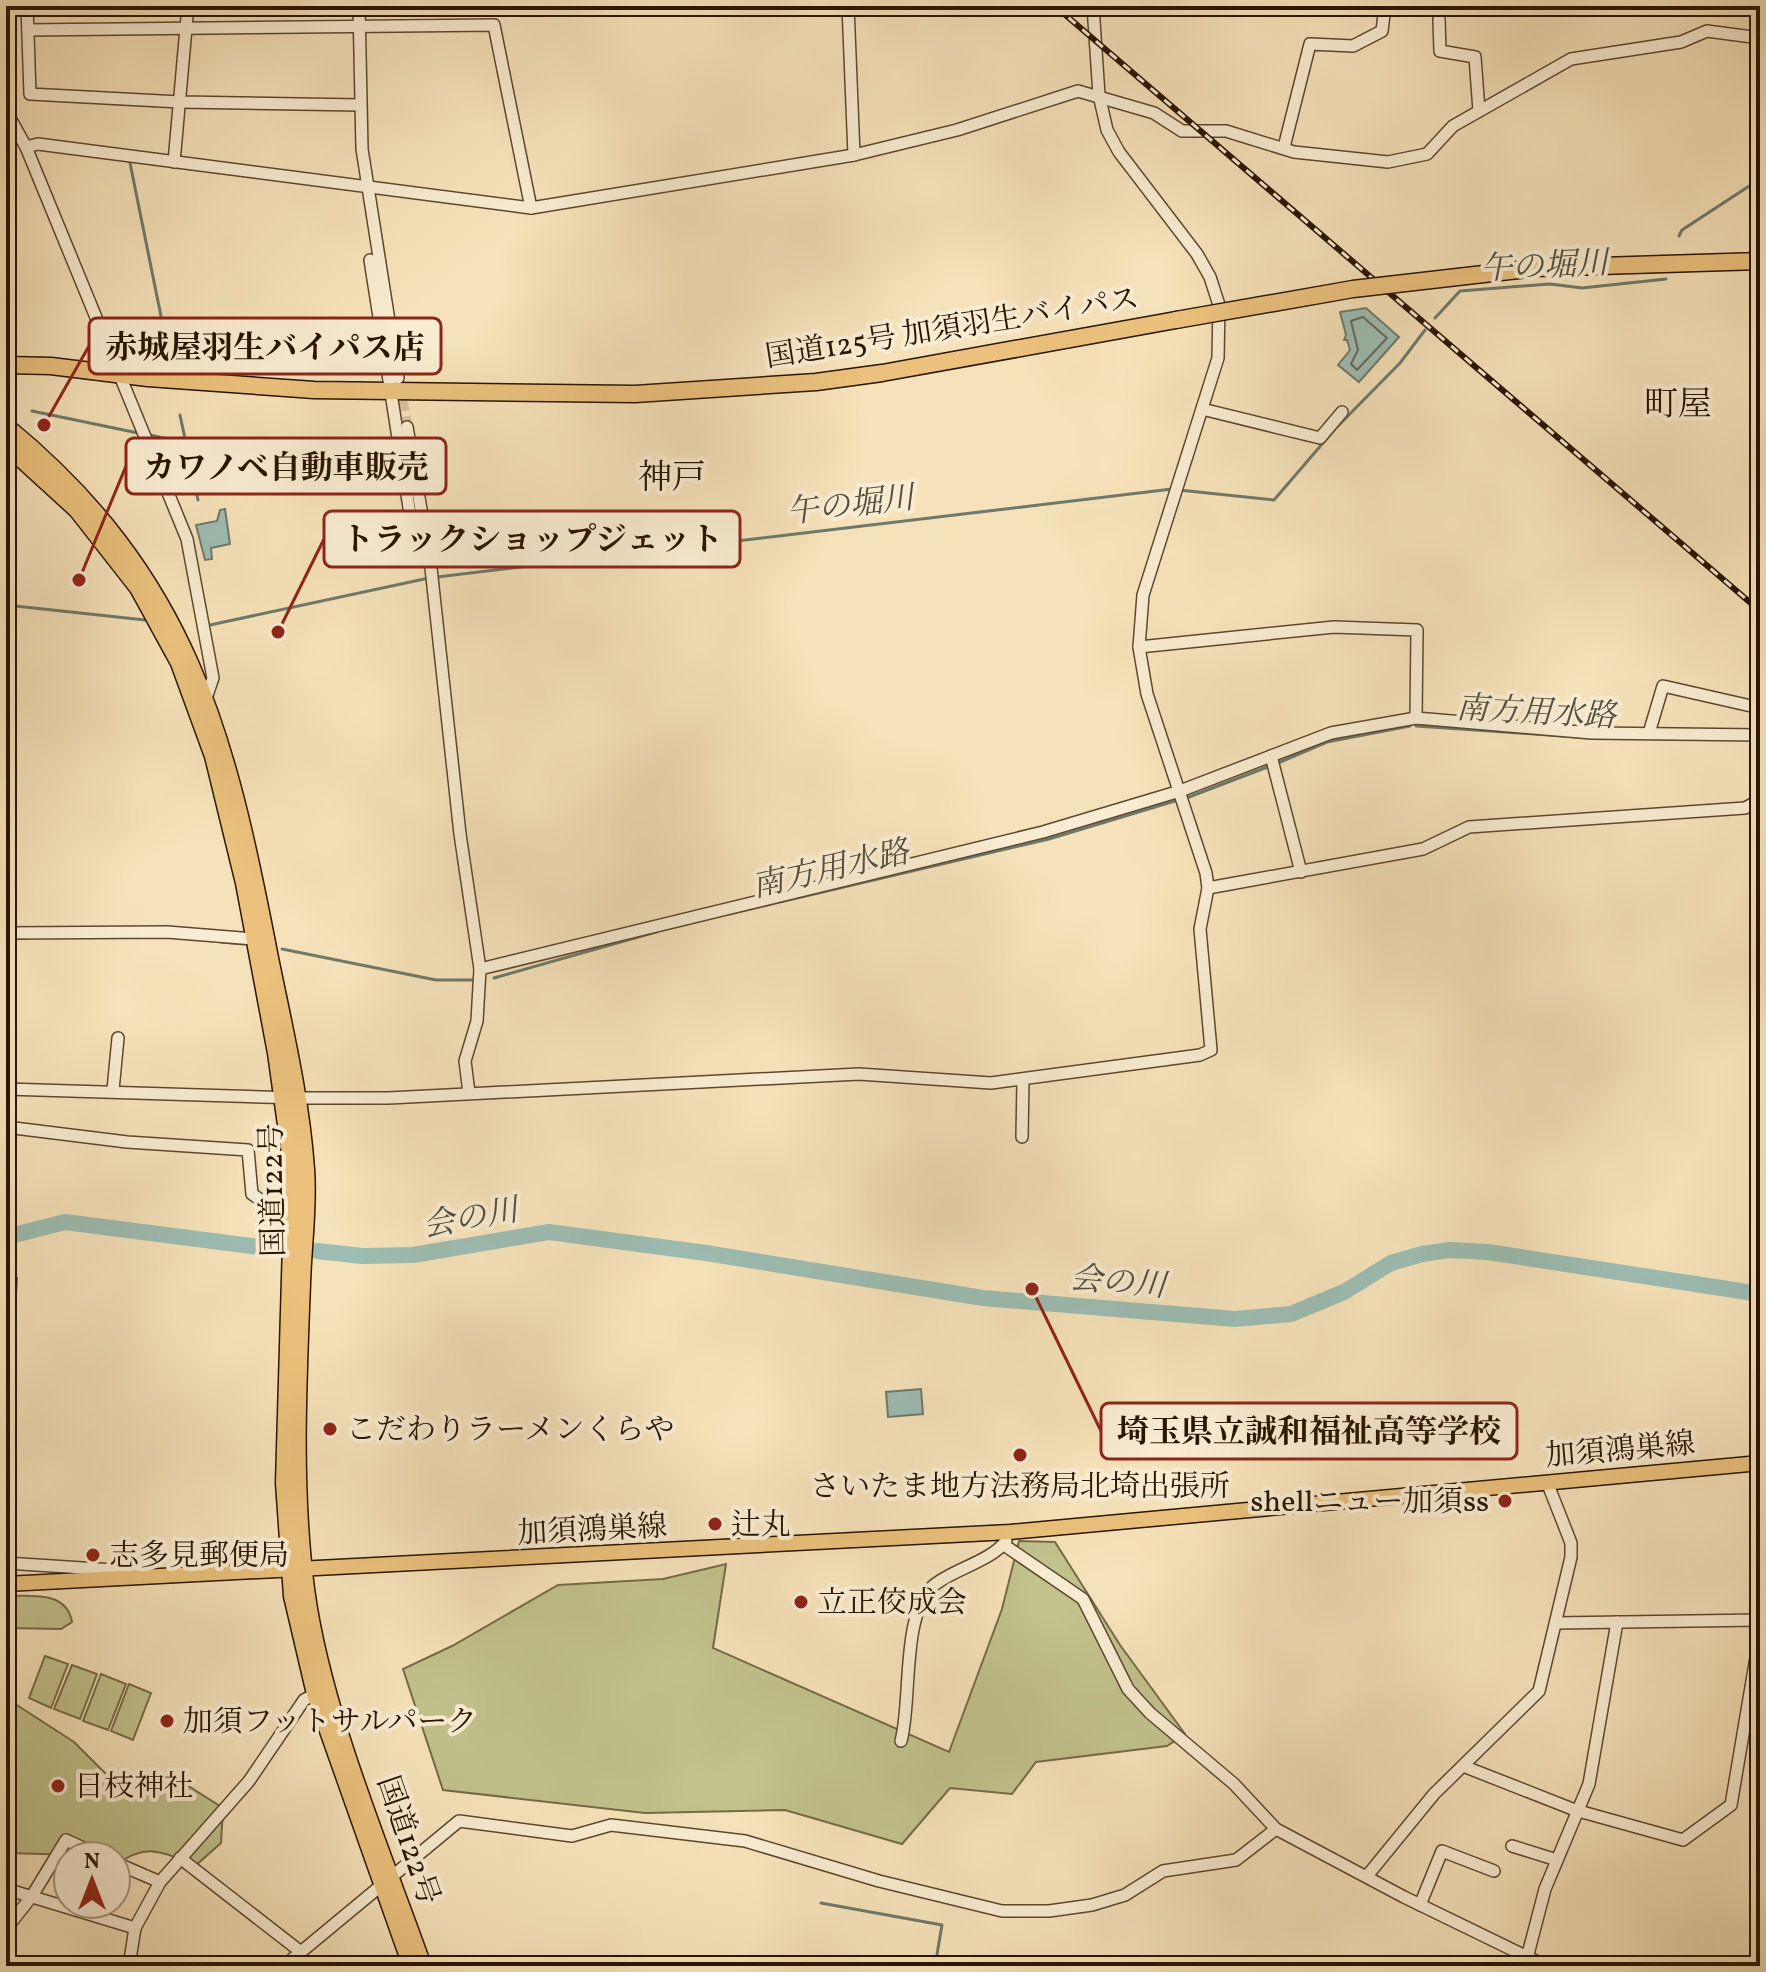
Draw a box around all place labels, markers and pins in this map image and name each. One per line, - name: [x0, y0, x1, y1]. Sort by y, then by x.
- callout: 赤城屋羽生バイパス店: [89, 318, 441, 374]
- callout: カワノベ自動車販売: [126, 438, 446, 494]
- callout: トラックショップジェット: [324, 511, 740, 567]
- callout: 埼玉県立誠和福祉高等学校: [1101, 1403, 1517, 1459]
- place label: こだわりラーメンくらや: [346, 1410, 675, 1452]
- marker: こだわりラーメンくらや: [321, 1420, 339, 1438]
- marker: さいたま地方法務局北埼出張所: [1011, 1446, 1029, 1464]
- place label: さいたま地方法務局北埼出張所: [810, 1467, 1230, 1509]
- place label: shellニュー加須ss: [1250, 1482, 1489, 1524]
- marker: shellニュー加須ss: [1496, 1492, 1514, 1510]
- place label: 辻丸: [731, 1505, 791, 1547]
- marker: 辻丸: [706, 1515, 724, 1533]
- place label: 志多見郵便局: [109, 1536, 289, 1578]
- marker: 志多見郵便局: [84, 1546, 102, 1564]
- place label: 立正佼成会: [817, 1583, 967, 1625]
- marker: 立正佼成会: [792, 1593, 810, 1611]
- place label: 加須フットサルパーク: [183, 1702, 477, 1744]
- marker: 加須フットサルパーク: [158, 1712, 176, 1730]
- place label: 日枝神社: [74, 1767, 194, 1809]
- marker: 日枝神社: [49, 1777, 67, 1795]

